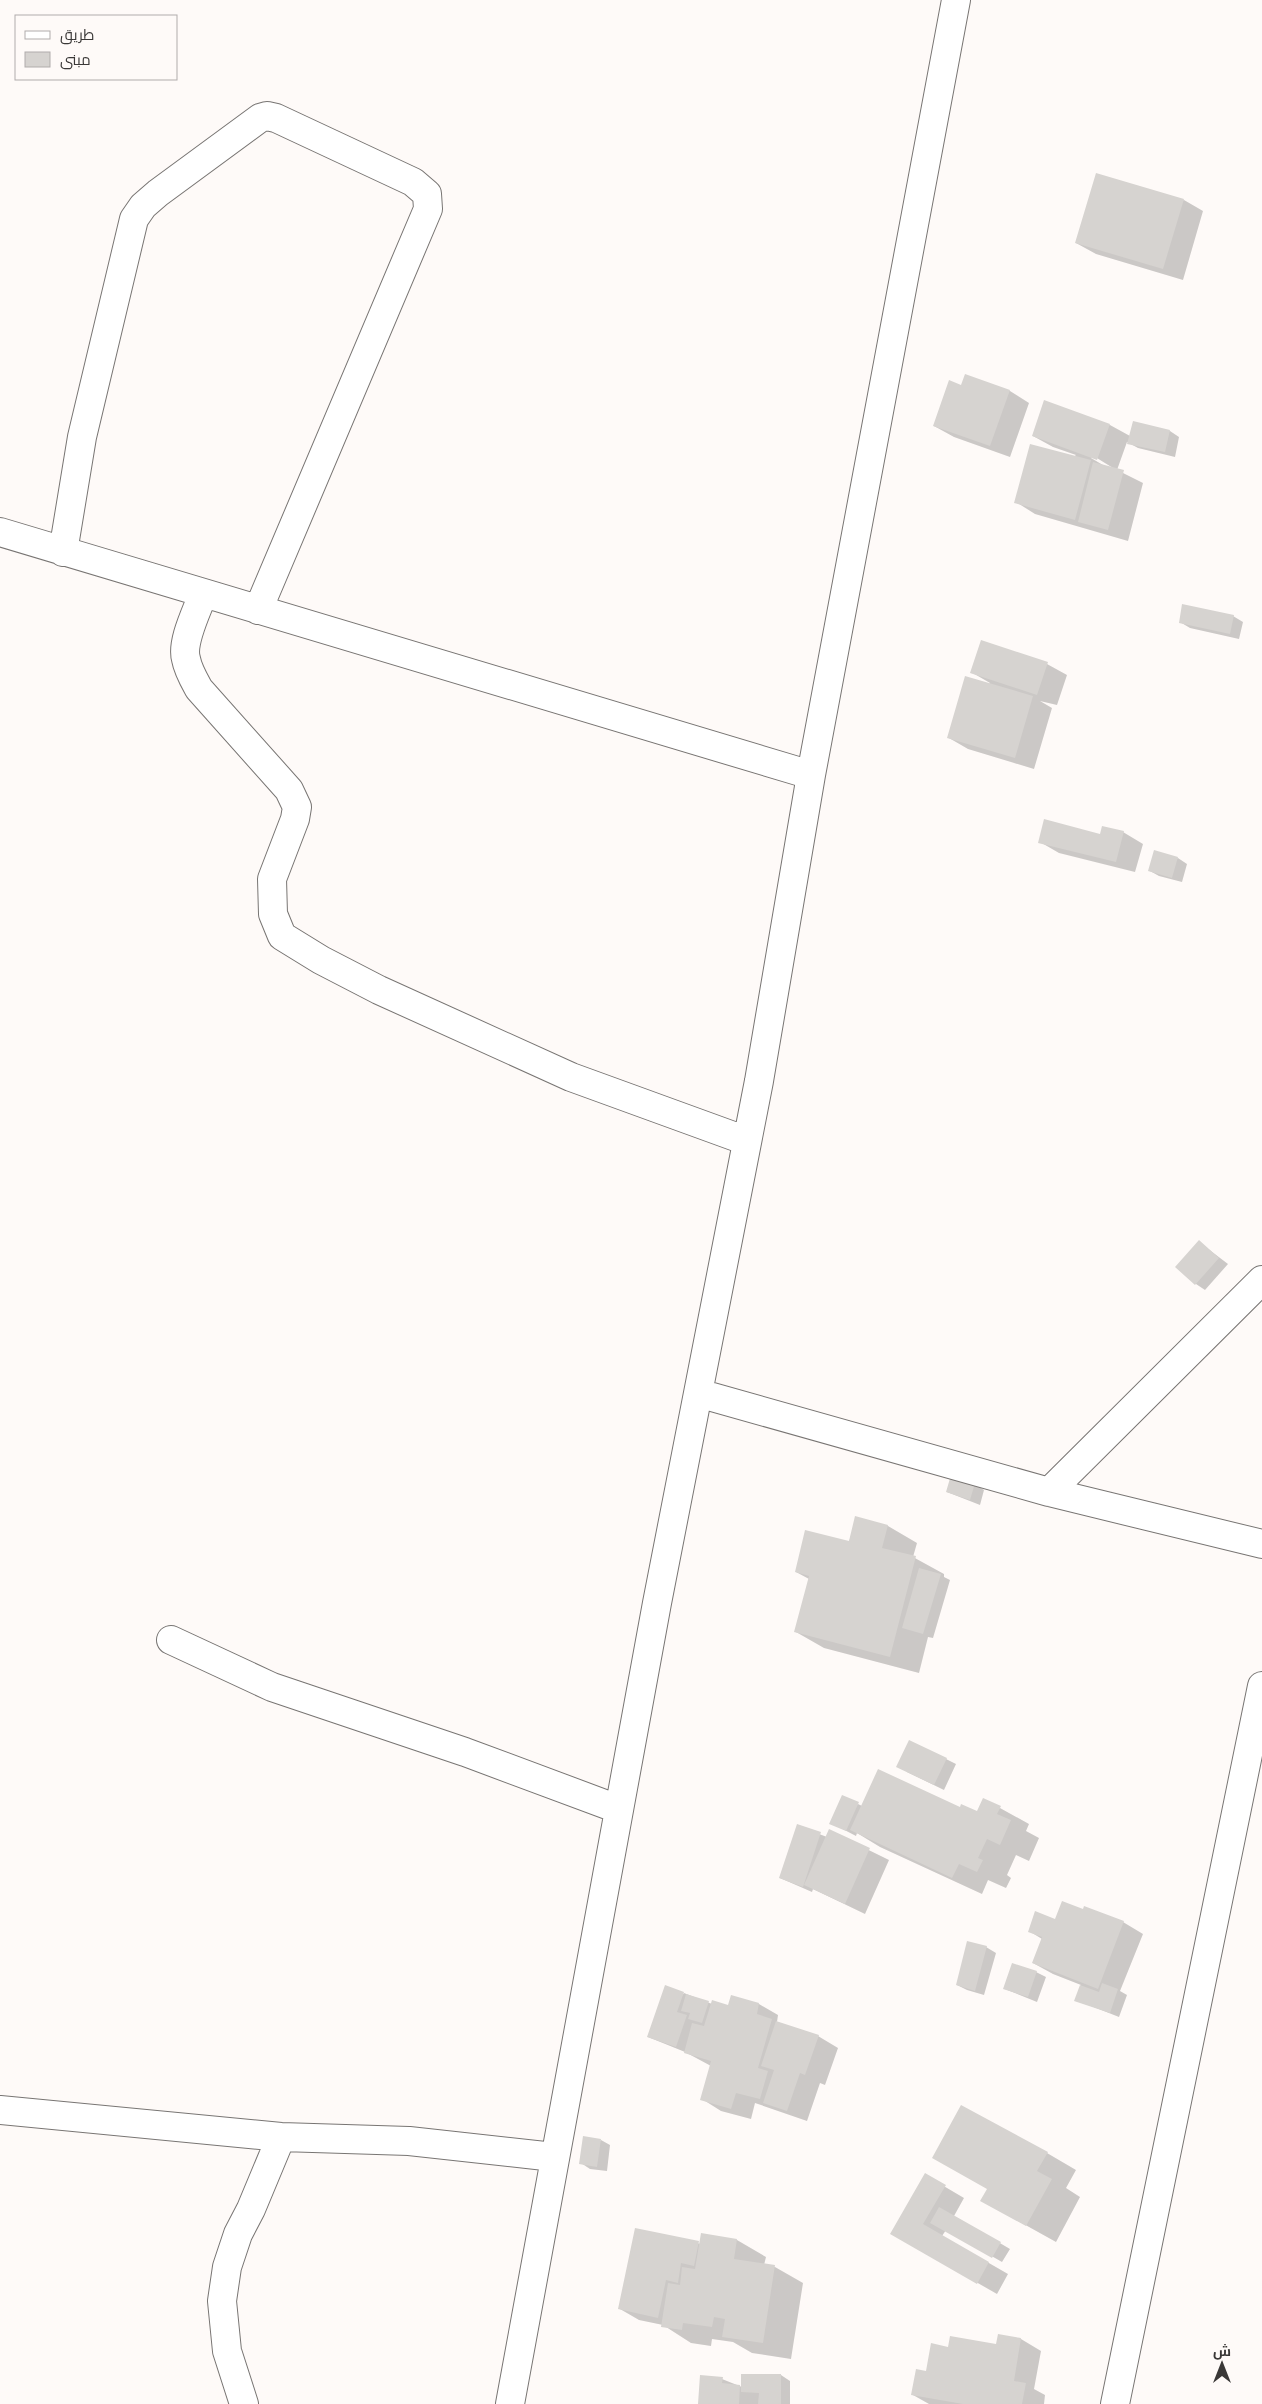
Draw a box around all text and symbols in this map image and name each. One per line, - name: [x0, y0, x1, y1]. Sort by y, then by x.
- legend: [15, 15, 178, 80]
- text: طريق: [60, 26, 94, 45]
- text: مبنى: [60, 51, 91, 70]
- north arrow: [1197, 2339, 1247, 2389]
- text: ش: [1213, 2343, 1231, 2360]

